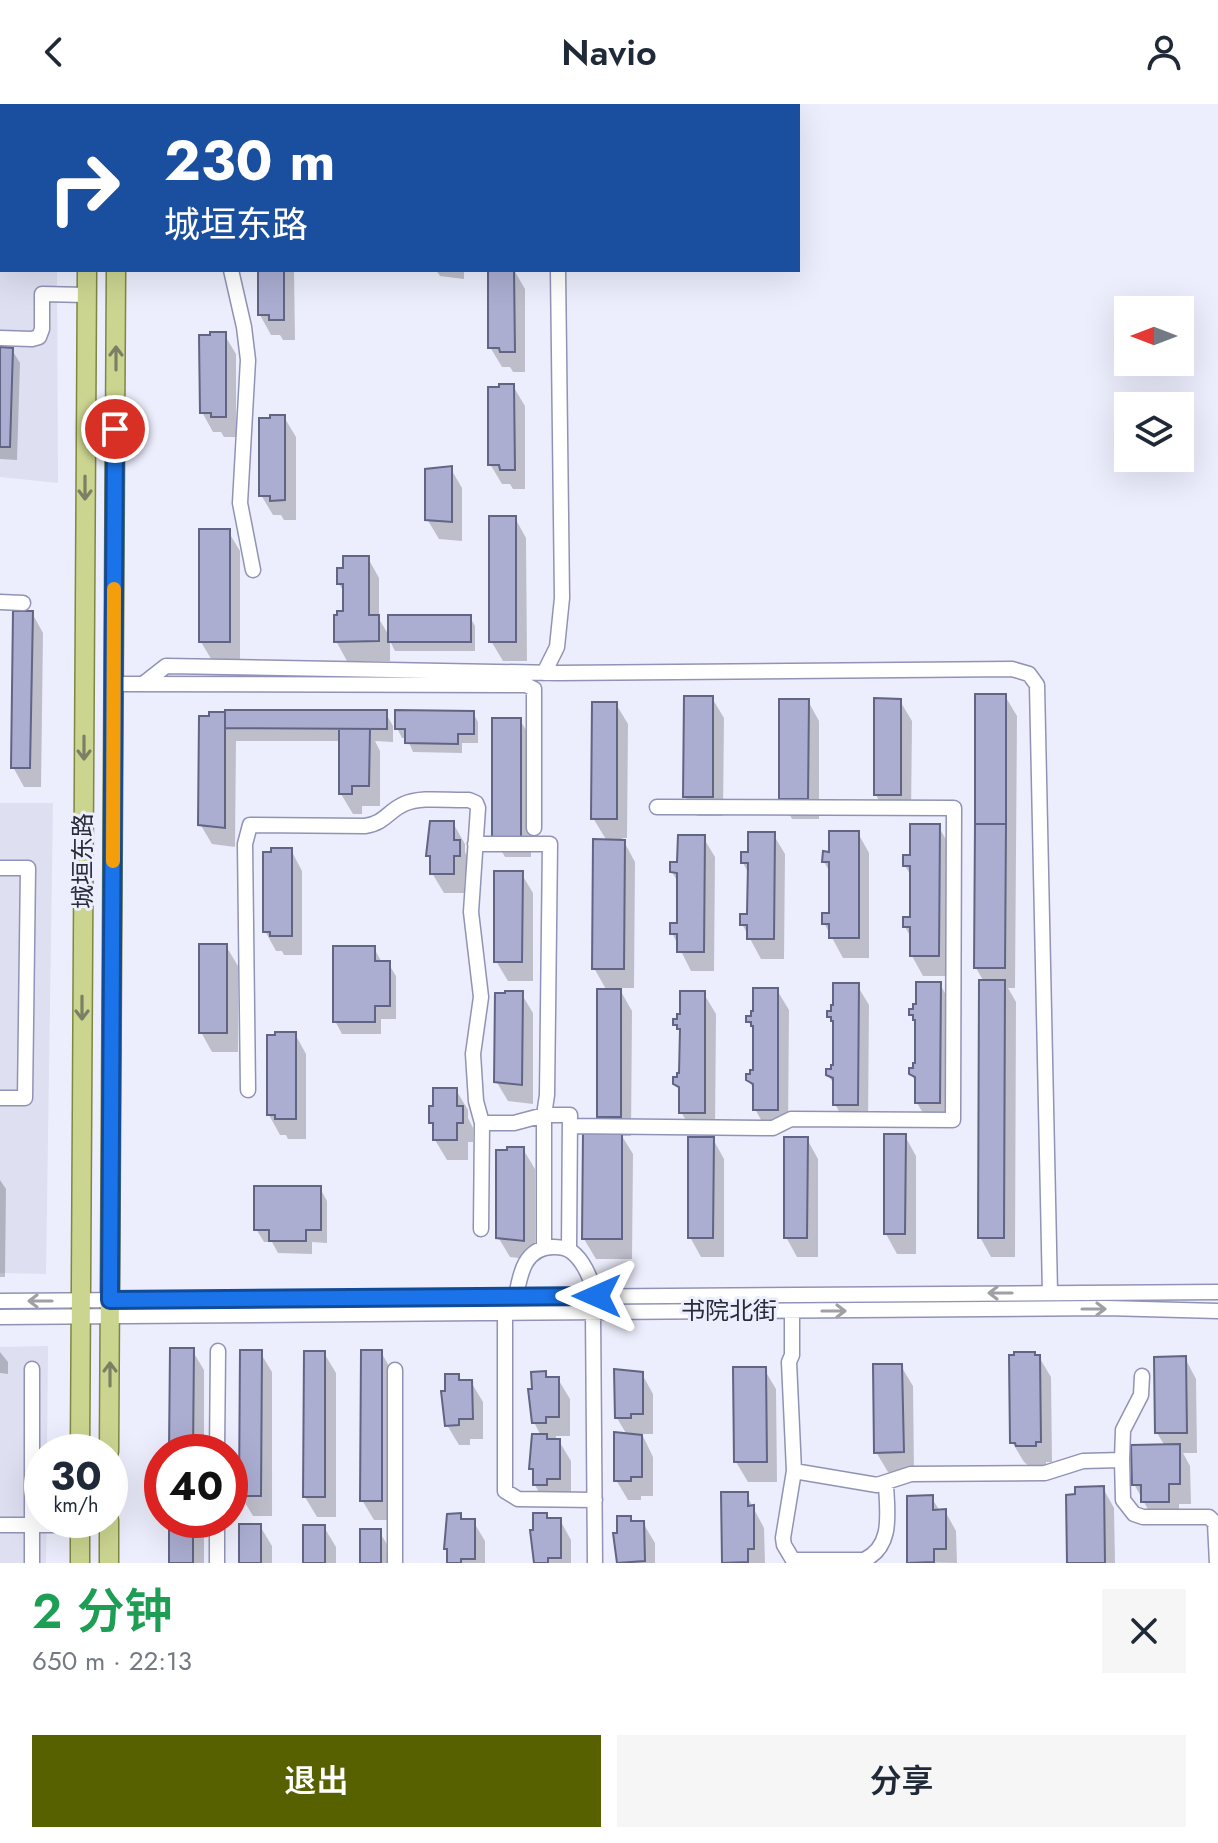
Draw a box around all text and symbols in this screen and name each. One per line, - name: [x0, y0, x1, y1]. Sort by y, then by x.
- text: Navio: [561, 26, 657, 78]
- icon: back: [32, 30, 76, 74]
- icon: person: [1142, 30, 1186, 74]
- text: 230 m: [164, 120, 335, 201]
- icon: right: [32, 136, 136, 240]
- text: 城垣东路: [164, 198, 308, 250]
- north arrow: [1114, 296, 1194, 376]
- map controls: [1114, 296, 1194, 472]
- one-way arrow: [108, 345, 123, 372]
- button: layers: [1114, 392, 1194, 472]
- pin: [81, 395, 149, 463]
- icon: arrive: [93, 407, 137, 451]
- one-way arrow: [77, 474, 93, 501]
- one-way arrow: [76, 734, 92, 761]
- street label: 城垣东路: [65, 813, 100, 909]
- one-way arrow: [74, 994, 90, 1021]
- position arrow: [555, 1254, 639, 1338]
- one-way arrow: [987, 1285, 1014, 1301]
- one-way arrow: [27, 1293, 54, 1309]
- street label: 书院北街: [681, 1293, 777, 1328]
- one-way arrow: [1080, 1301, 1107, 1316]
- one-way arrow: [820, 1303, 847, 1318]
- one-way arrow: [102, 1361, 118, 1388]
- speed limit sign: 40: [144, 1434, 248, 1538]
- text: 30: [50, 1447, 102, 1505]
- text: km/h: [53, 1491, 99, 1520]
- text: 2 分钟: [32, 1577, 173, 1646]
- button: close: [1102, 1589, 1186, 1673]
- text: 650 m · 22:13: [32, 1642, 192, 1680]
- button: 退出: [32, 1735, 601, 1827]
- button: 分享: [617, 1735, 1186, 1827]

